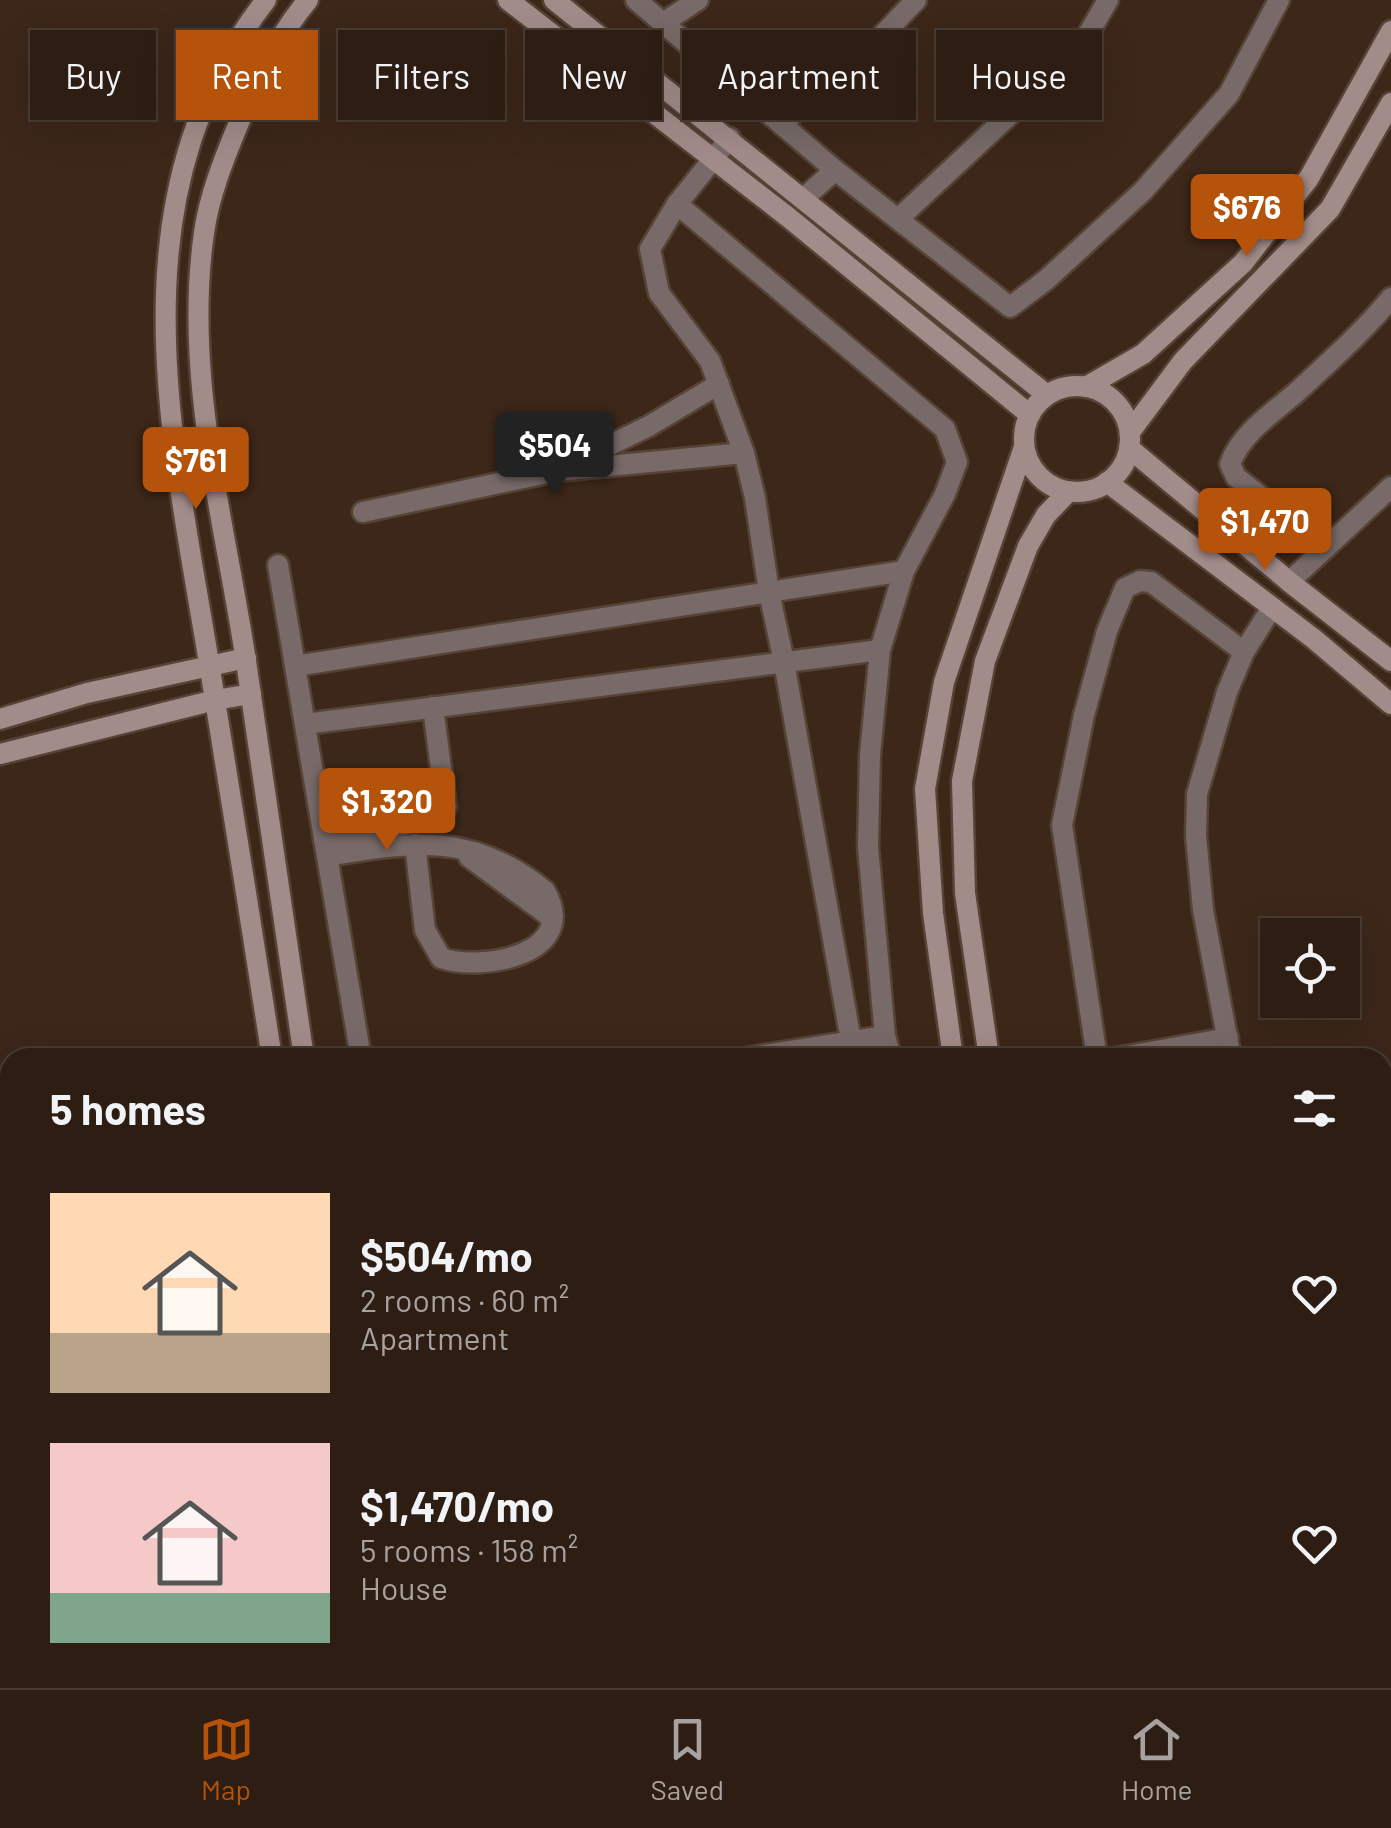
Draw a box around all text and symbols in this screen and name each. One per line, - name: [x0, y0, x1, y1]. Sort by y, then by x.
- chip: Buy: [30, 30, 156, 120]
- chip: Rent: [176, 30, 318, 120]
- chip: Filters: [338, 30, 505, 120]
- chip: New: [525, 30, 662, 120]
- chip: Apartment: [682, 30, 916, 120]
- chip: House: [936, 30, 1102, 120]
- pin: $676: [1188, 174, 1306, 259]
- text: $676: [1213, 187, 1281, 225]
- pin: $504: [496, 412, 614, 497]
- text: $504: [518, 425, 592, 463]
- pin: $761: [137, 427, 255, 512]
- text: $761: [165, 440, 227, 478]
- pin: $1,470: [1184, 488, 1346, 573]
- text: $1,470: [1220, 501, 1310, 539]
- pin: $1,320: [306, 768, 468, 853]
- text: $1,320: [341, 781, 433, 819]
- map controls: [1260, 918, 1360, 1018]
- button: locate: [1260, 918, 1360, 1018]
- icon: filters: [1287, 1081, 1342, 1136]
- text: 5 homes: [50, 1083, 206, 1133]
- text: $504/mo: [360, 1230, 533, 1280]
- icon: home: [130, 1233, 250, 1353]
- icon: heart: [1287, 1266, 1342, 1321]
- text: 2 rooms · 60 m²: [360, 1280, 569, 1318]
- text: Apartment: [360, 1318, 509, 1356]
- text: $1,470/mo: [360, 1480, 554, 1530]
- icon: home: [130, 1483, 250, 1603]
- icon: heart: [1287, 1516, 1342, 1571]
- text: 5 rooms · 158 m²: [360, 1530, 578, 1568]
- text: House: [360, 1568, 448, 1606]
- tab: Map: [199, 1712, 254, 1806]
- tab: Saved: [651, 1712, 724, 1806]
- tab: Home: [1121, 1712, 1192, 1806]

